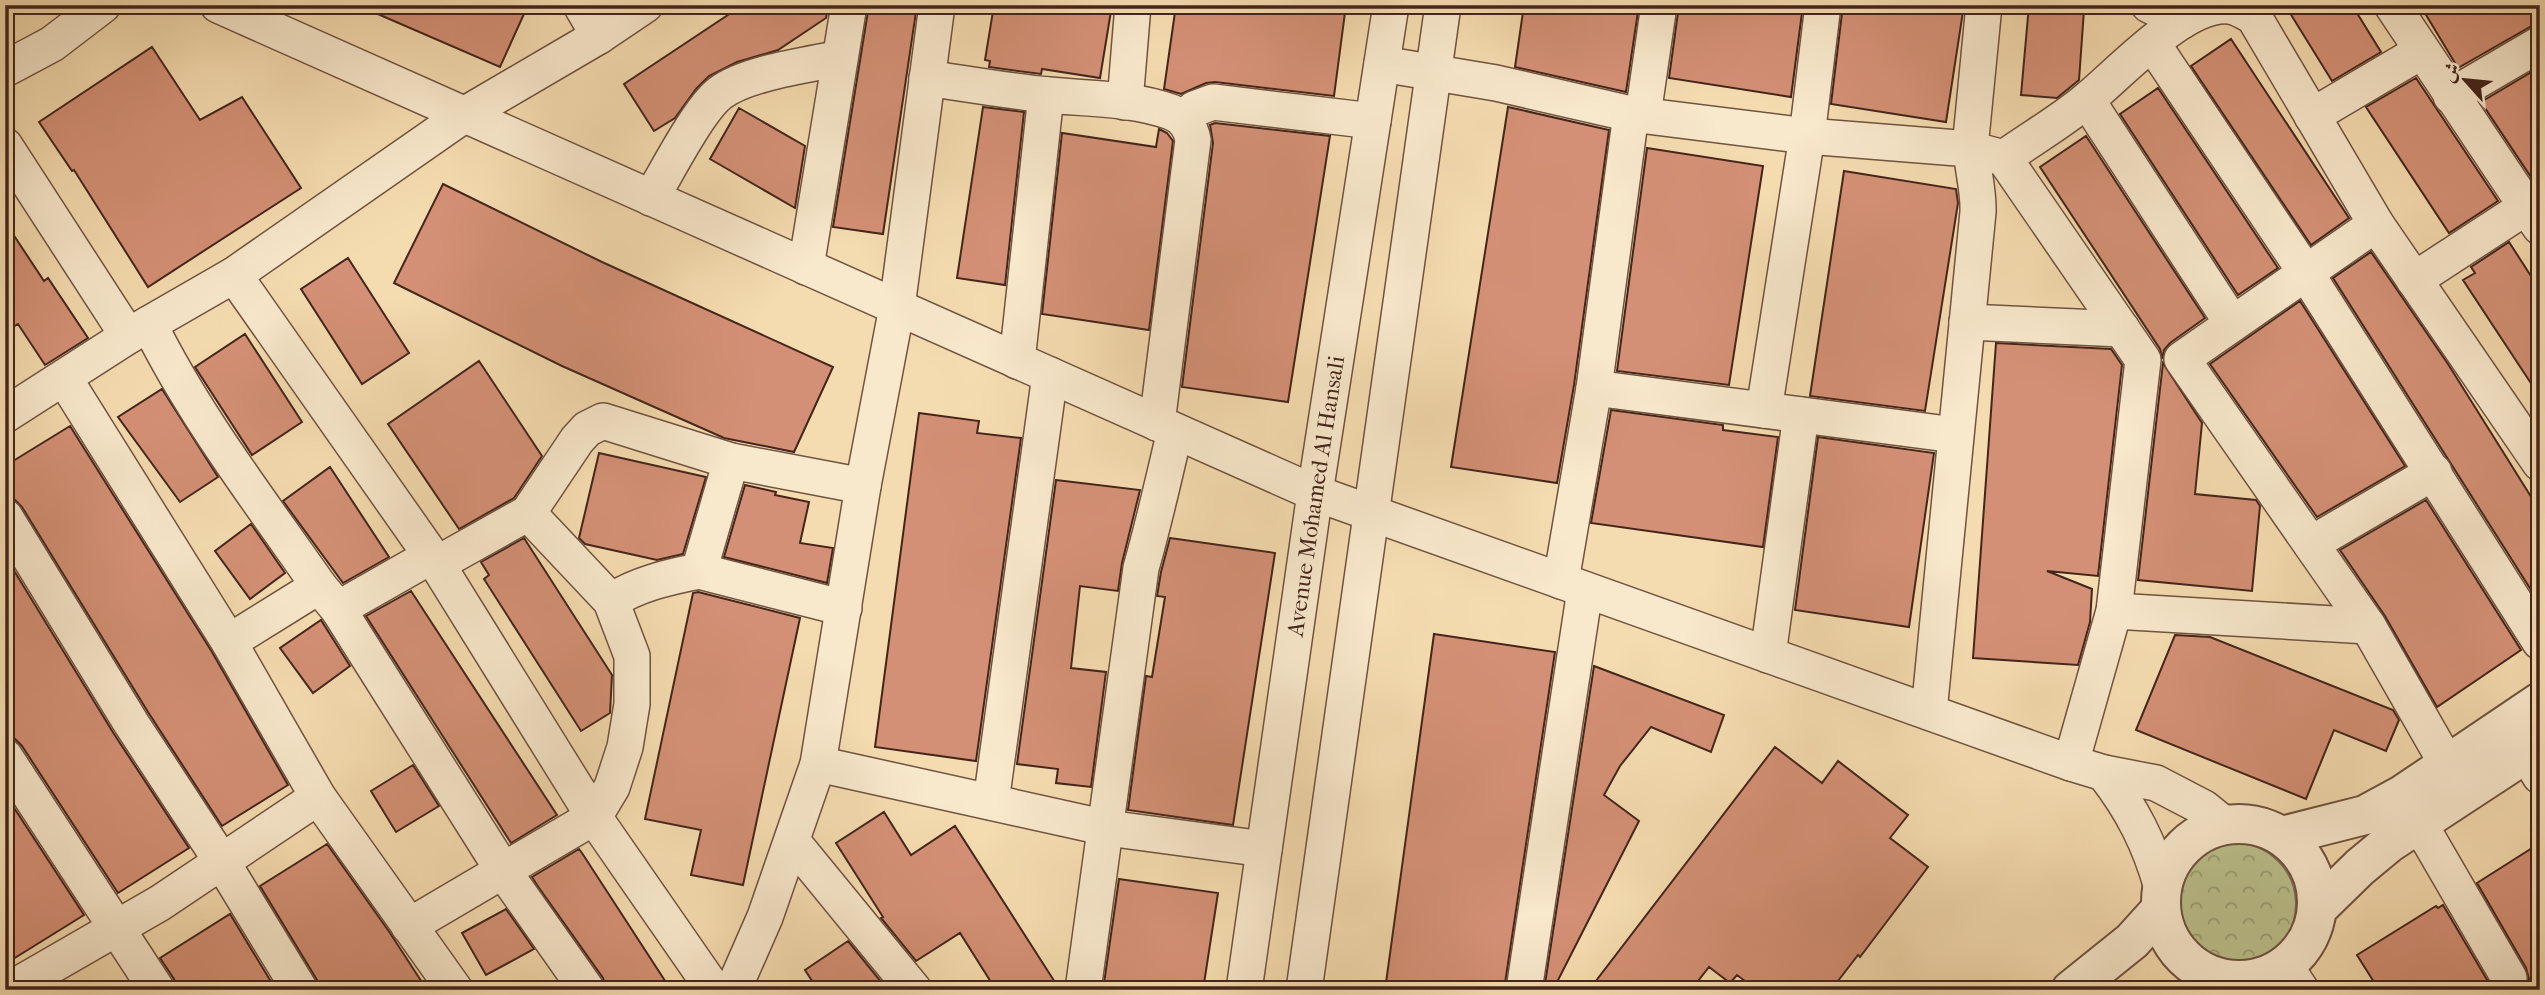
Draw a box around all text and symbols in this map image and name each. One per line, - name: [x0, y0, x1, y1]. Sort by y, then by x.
- north arrow: [2430, 46, 2500, 116]
- text: ش: [2437, 59, 2465, 86]
- street label: Avenue Mohamed Al Hansali: [1281, 354, 1350, 639]

